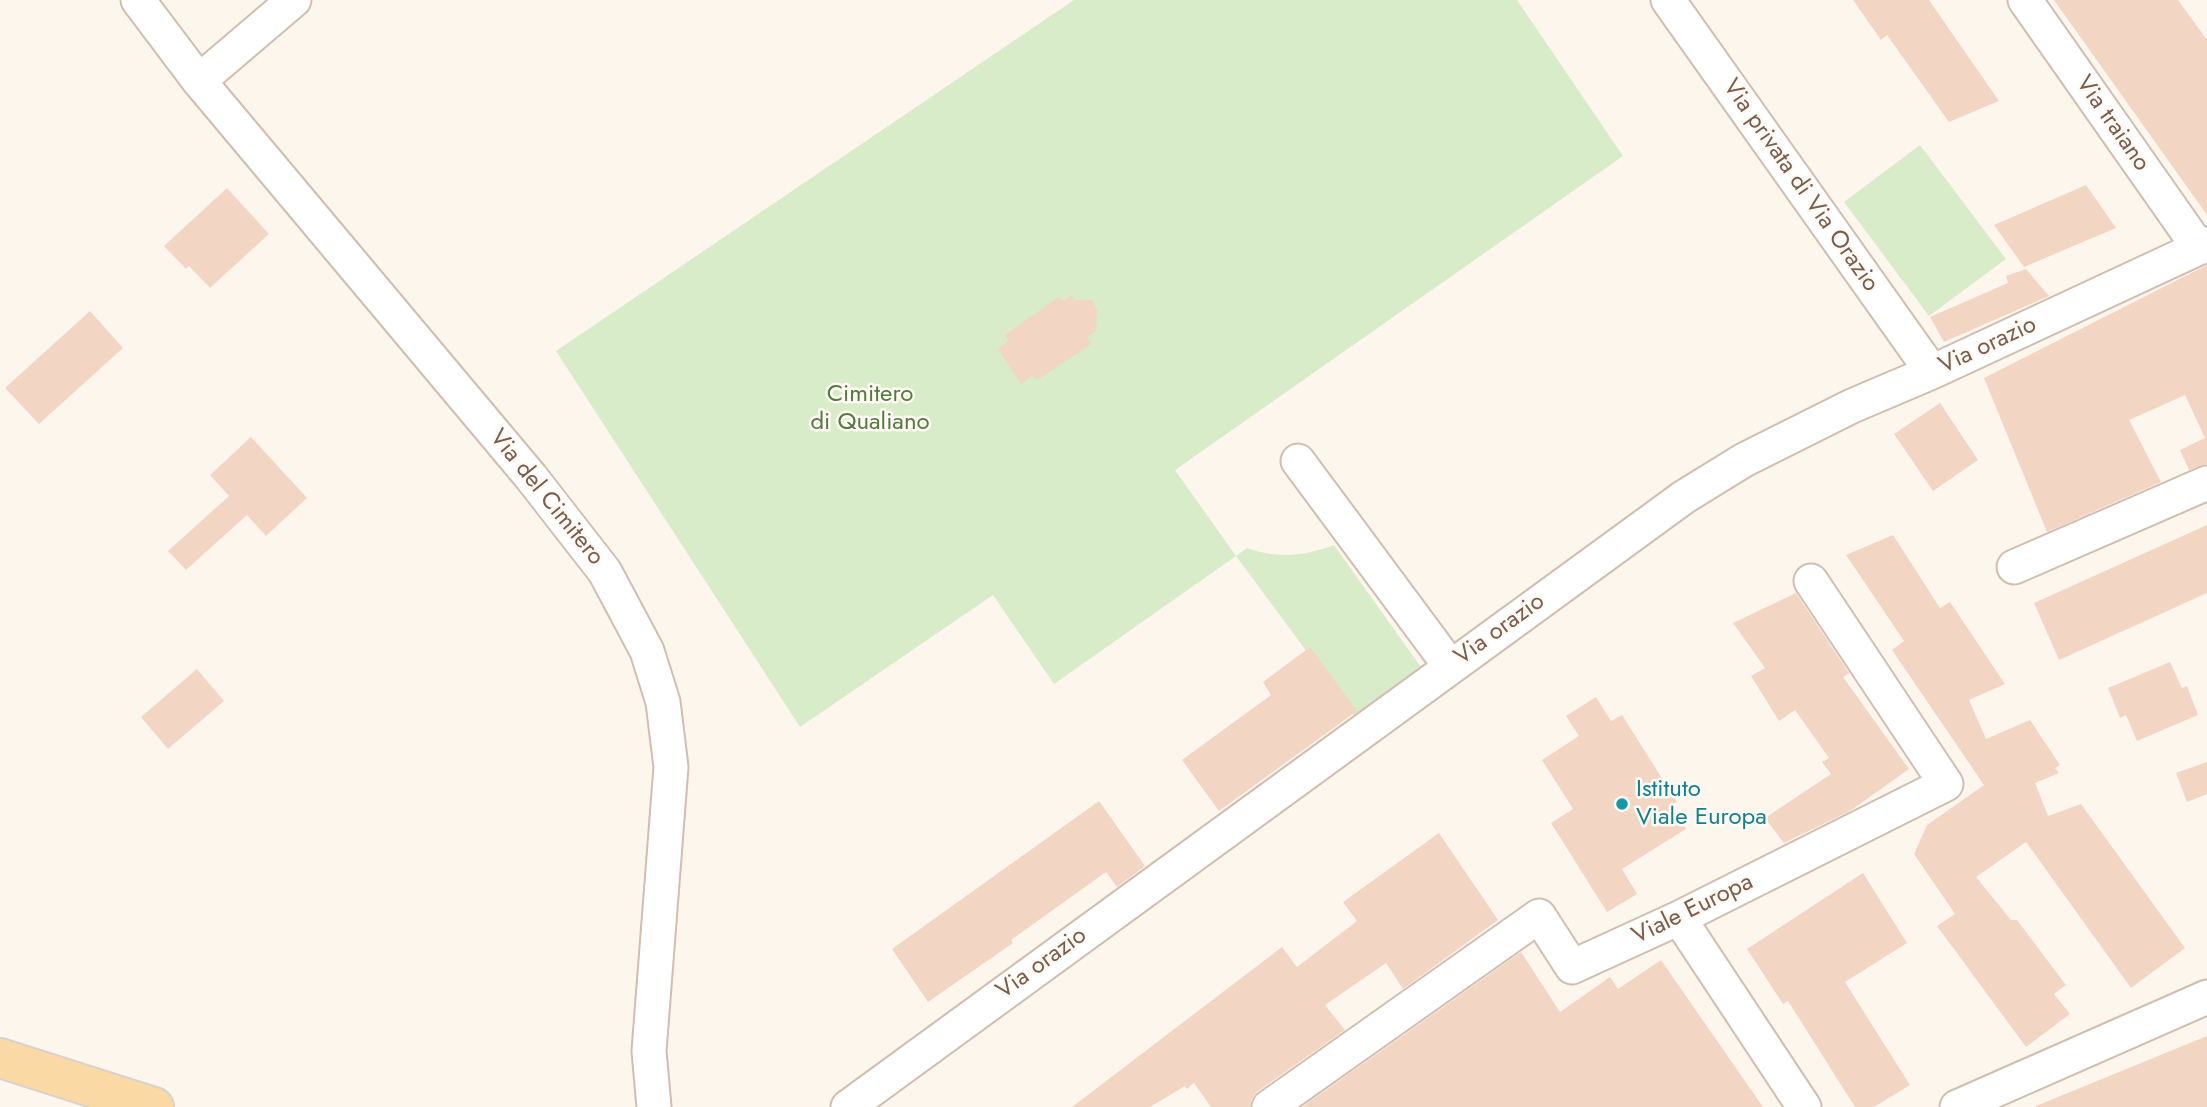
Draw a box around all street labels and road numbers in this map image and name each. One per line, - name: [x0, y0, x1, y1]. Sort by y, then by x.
- street label: Via traiano: [2069, 71, 2155, 177]
- street label: Via privata di Via Orazio: [1716, 74, 1884, 298]
- street label: Via orazio: [1935, 311, 2041, 381]
- street label: Via del Cimitero: [482, 424, 610, 572]
- street label: Via orazio: [1449, 588, 1551, 672]
- street label: Viale Europa: [1628, 868, 1758, 952]
- street label: Via orazio: [991, 922, 1093, 1006]

